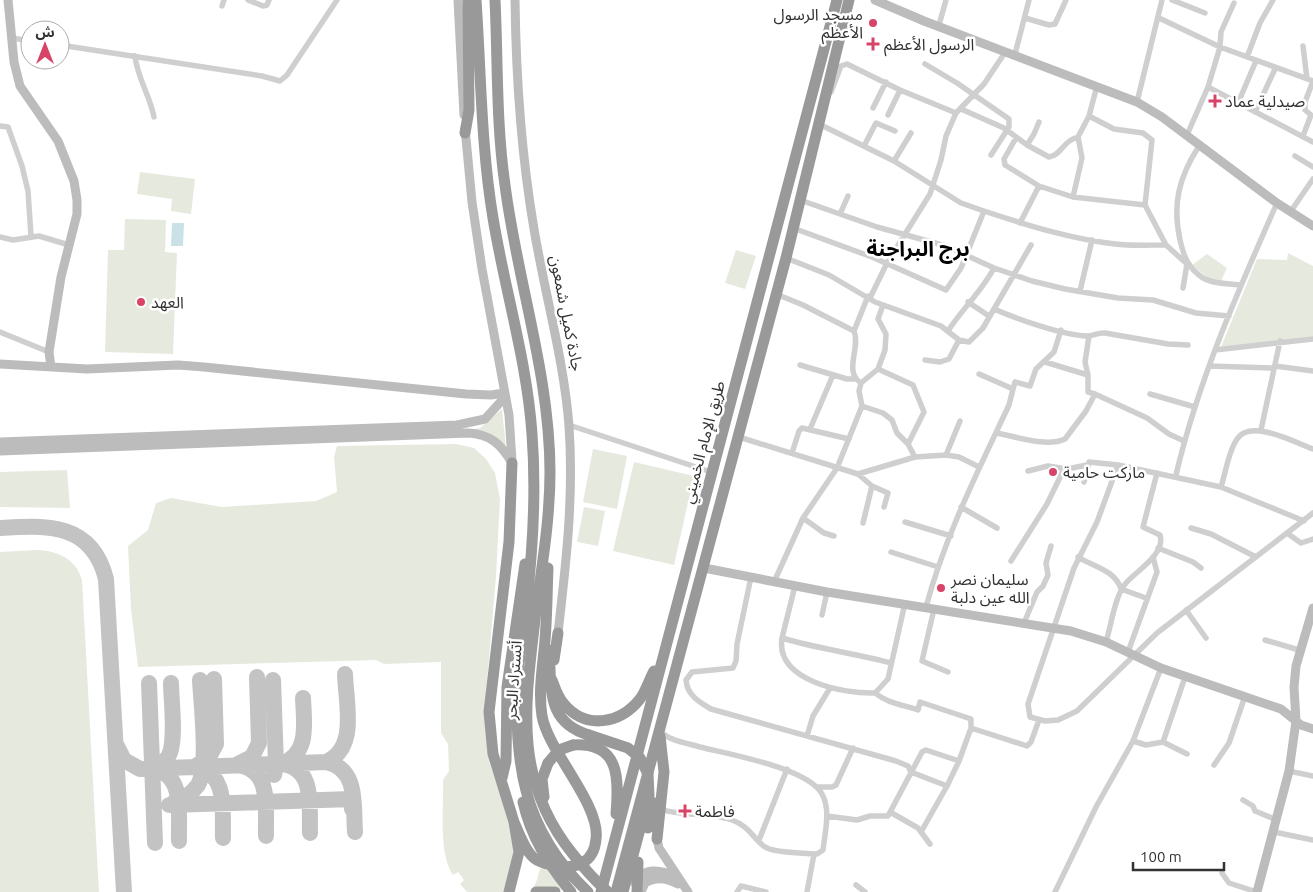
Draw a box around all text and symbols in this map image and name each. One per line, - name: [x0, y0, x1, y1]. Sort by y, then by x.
- place label: مسجد الرسول الأعظم: [774, 5, 863, 45]
- marker: مسجد الرسول الأعظم: [867, 17, 879, 29]
- north arrow: [20, 20, 70, 70]
- text: ش: [35, 24, 55, 40]
- place label: الرسول الأعظم: [884, 35, 974, 57]
- marker: الرسول الأعظم: [866, 37, 880, 51]
- place label: صيدلية عماد: [1225, 92, 1305, 110]
- marker: صيدلية عماد: [1209, 95, 1221, 107]
- district label: برج البراجنة: [866, 236, 970, 264]
- street label: جادة كميل شمعون: [546, 254, 587, 373]
- place label: العهد: [151, 293, 184, 312]
- marker: العهد: [135, 296, 147, 308]
- street label: طريق الإمام الخميني: [678, 379, 732, 506]
- place label: ماركت حامية: [1063, 463, 1145, 482]
- marker: ماركت حامية: [1047, 466, 1059, 478]
- place label: سليمان نصر الله عين دلبة: [950, 570, 1030, 607]
- marker: سليمان نصر الله عين دلبة: [935, 582, 947, 594]
- street label: أتستراد البحر: [501, 640, 526, 721]
- place label: فاطمة: [695, 802, 735, 820]
- marker: فاطمة: [679, 805, 691, 817]
- scale bar: [1133, 840, 1224, 872]
- text: 100 m: [1140, 848, 1182, 865]

